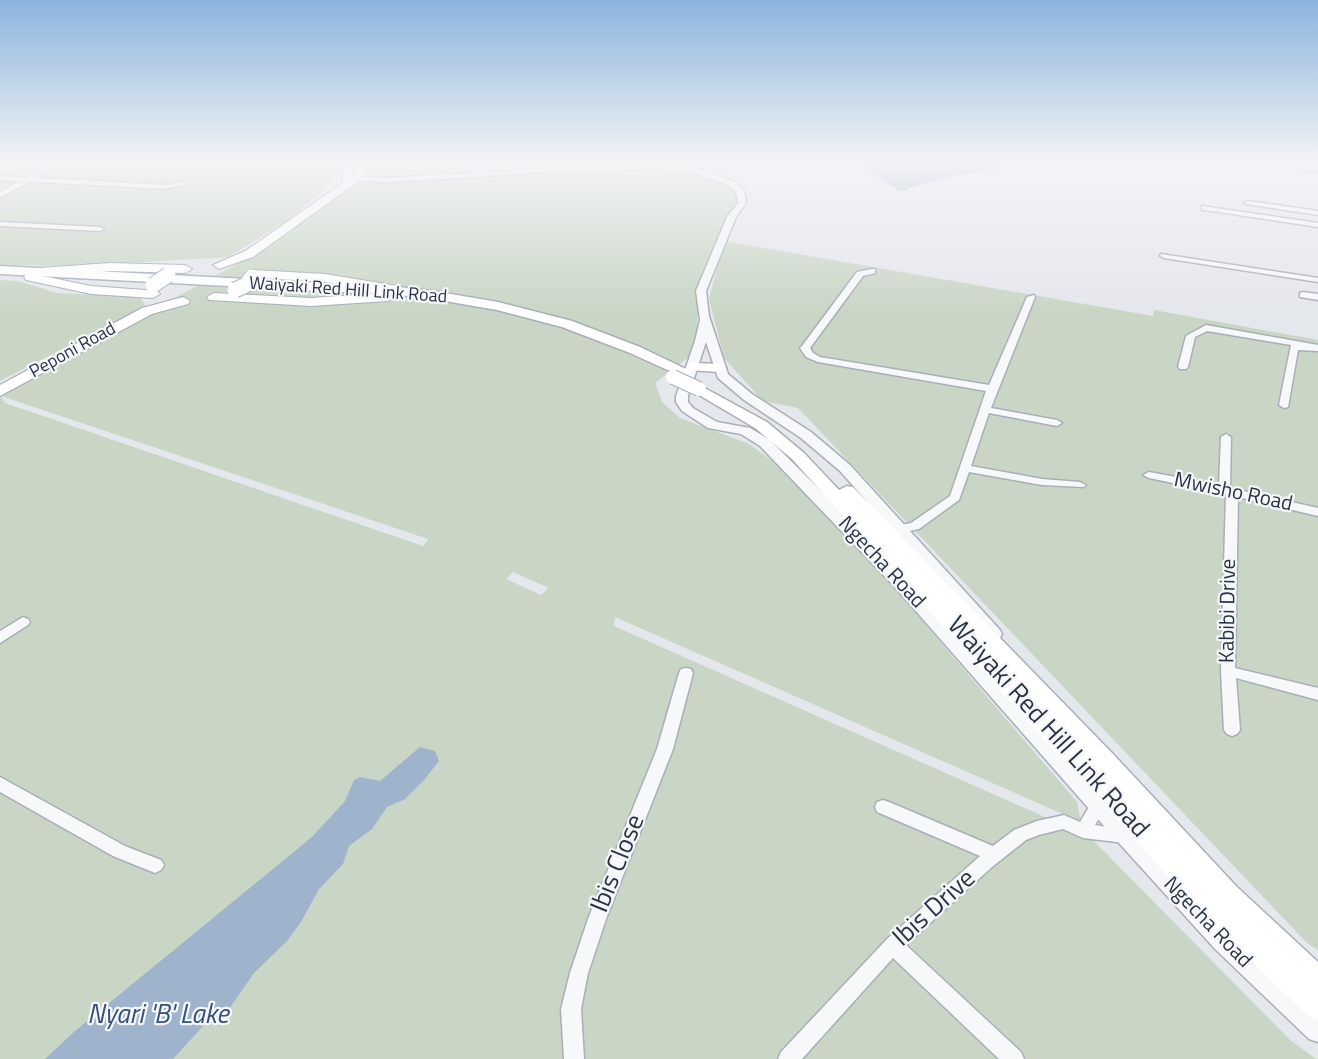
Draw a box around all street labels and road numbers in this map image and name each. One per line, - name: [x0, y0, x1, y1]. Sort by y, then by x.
- street label: Waiyaki Red Hill Link Road: [248, 273, 448, 309]
- street label: Peponi Road: [26, 318, 120, 384]
- street label: Mwisho Road: [1171, 468, 1295, 518]
- street label: Ngecha Road: [832, 512, 930, 614]
- street label: Kabibi Drive: [1215, 559, 1243, 663]
- street label: Waiyaki Red Hill Link Road: [940, 611, 1154, 845]
- street label: Ibis Close: [585, 811, 653, 917]
- street label: Ibis Drive: [887, 864, 983, 954]
- street label: Ngecha Road: [1157, 872, 1257, 974]

